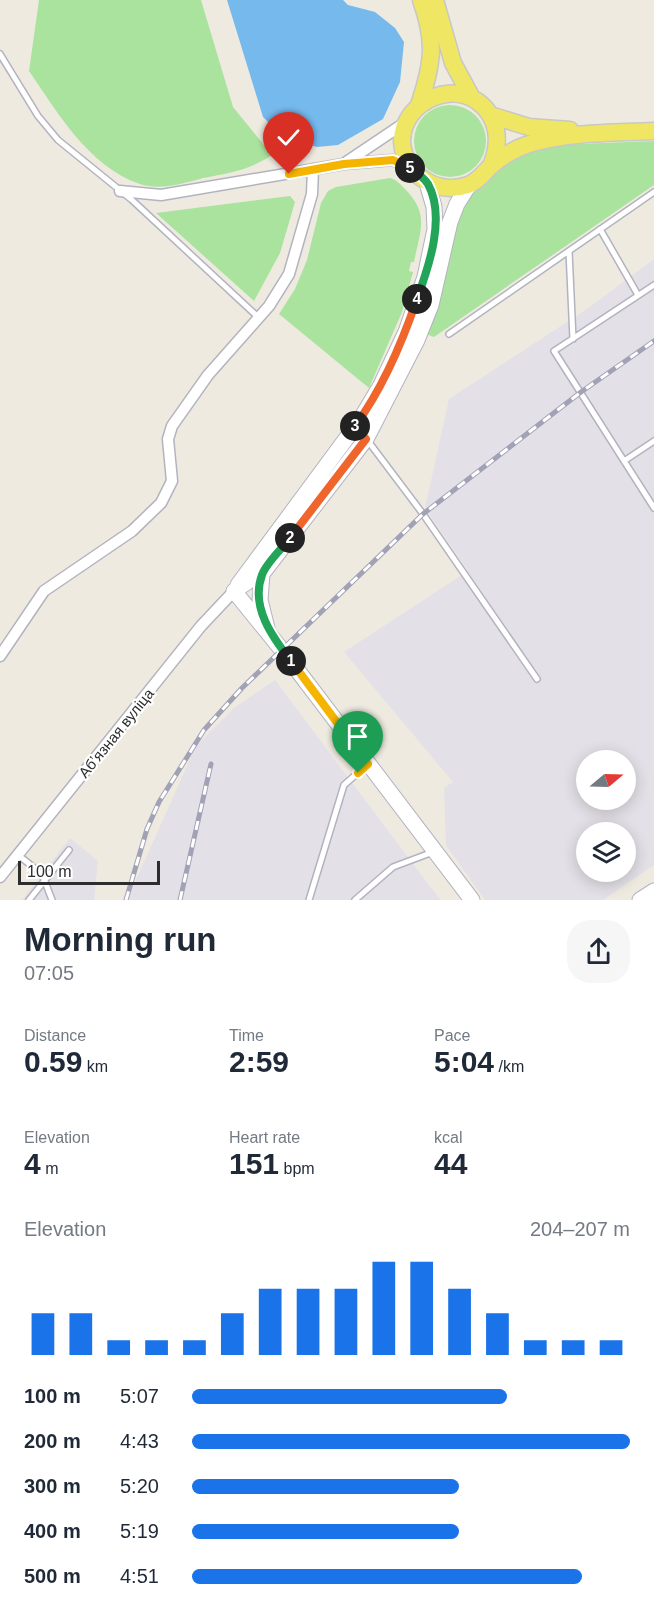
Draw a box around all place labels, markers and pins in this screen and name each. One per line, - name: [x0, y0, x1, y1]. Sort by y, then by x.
- pin: [263, 112, 314, 174]
- pin: 5: [395, 153, 425, 183]
- pin: 4: [402, 284, 432, 314]
- pin: 3: [340, 411, 370, 441]
- pin: 2: [275, 523, 305, 553]
- pin: 1: [276, 646, 306, 676]
- pin: [332, 711, 383, 773]

